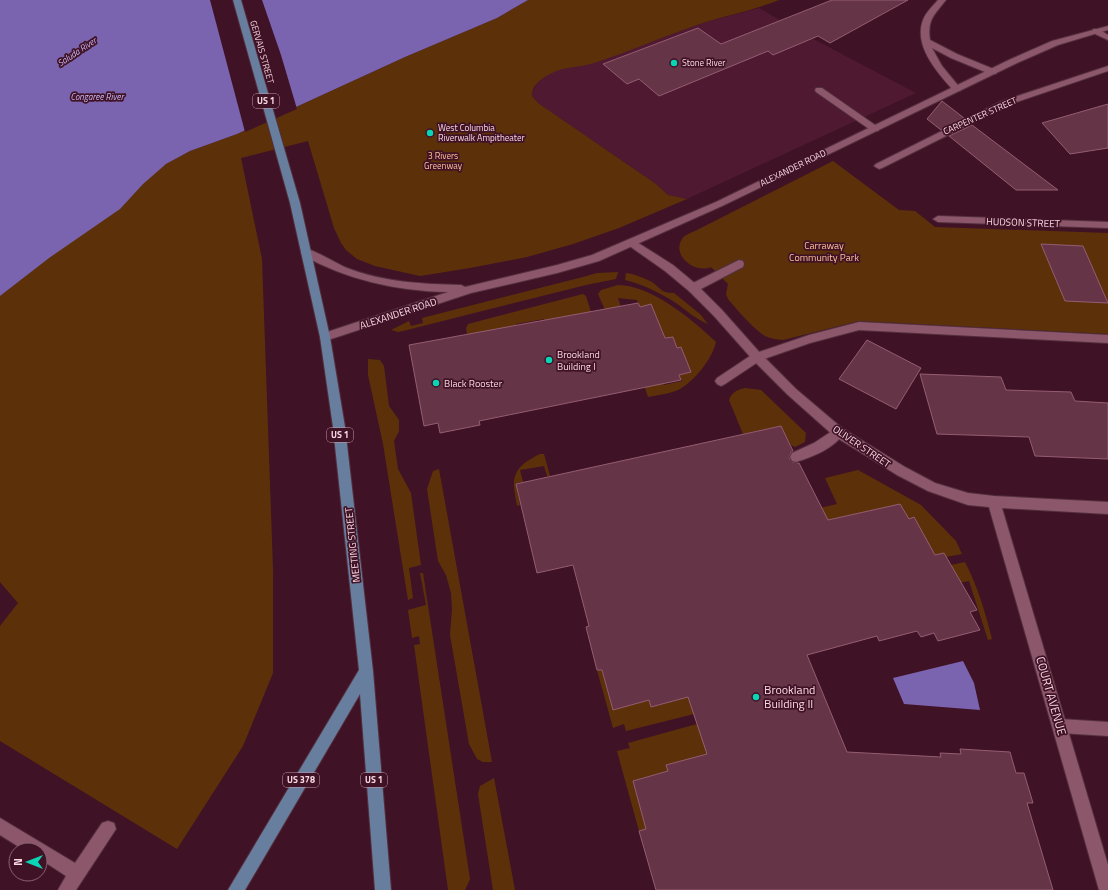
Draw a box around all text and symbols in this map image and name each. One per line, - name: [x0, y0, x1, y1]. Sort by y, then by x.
- street label: GERVAIS STREET: [247, 19, 278, 85]
- water label: Saluda River: [55, 33, 100, 69]
- place label: Stone River: [682, 56, 726, 69]
- marker: Stone River: [669, 58, 679, 68]
- water label: Congaree River: [70, 90, 125, 103]
- street label: CARPENTER STREET: [941, 93, 1019, 138]
- road number: US 1: [253, 94, 279, 108]
- place label: West Columbia Riverwalk Ampitheater: [438, 121, 525, 144]
- marker: West Columbia Riverwalk Ampitheater: [425, 128, 435, 138]
- street label: ALEXANDER ROAD: [758, 146, 828, 189]
- park label: 3 Rivers Greenway: [424, 149, 463, 172]
- street label: HUDSON STREET: [986, 214, 1061, 231]
- park label: Carraway Community Park: [789, 238, 859, 265]
- street label: ALEXANDER ROAD: [358, 294, 439, 333]
- place label: Brookland Building I: [557, 347, 600, 374]
- marker: Brookland Building I: [544, 355, 554, 365]
- place label: Black Rooster: [444, 376, 503, 391]
- marker: Black Rooster: [431, 378, 441, 388]
- street label: OLIVER STREET: [830, 422, 894, 472]
- road number: US 1: [327, 428, 353, 442]
- street label: MEETING STREET: [341, 506, 364, 583]
- street label: COURT AVENUE: [1031, 654, 1072, 738]
- place label: Brookland Building II: [764, 680, 815, 713]
- marker: Brookland Building II: [751, 692, 761, 702]
- road number: US 378: [283, 773, 319, 787]
- road number: US 1: [361, 773, 387, 787]
- north arrow: [8, 842, 48, 882]
- text: N: [10, 858, 26, 866]

